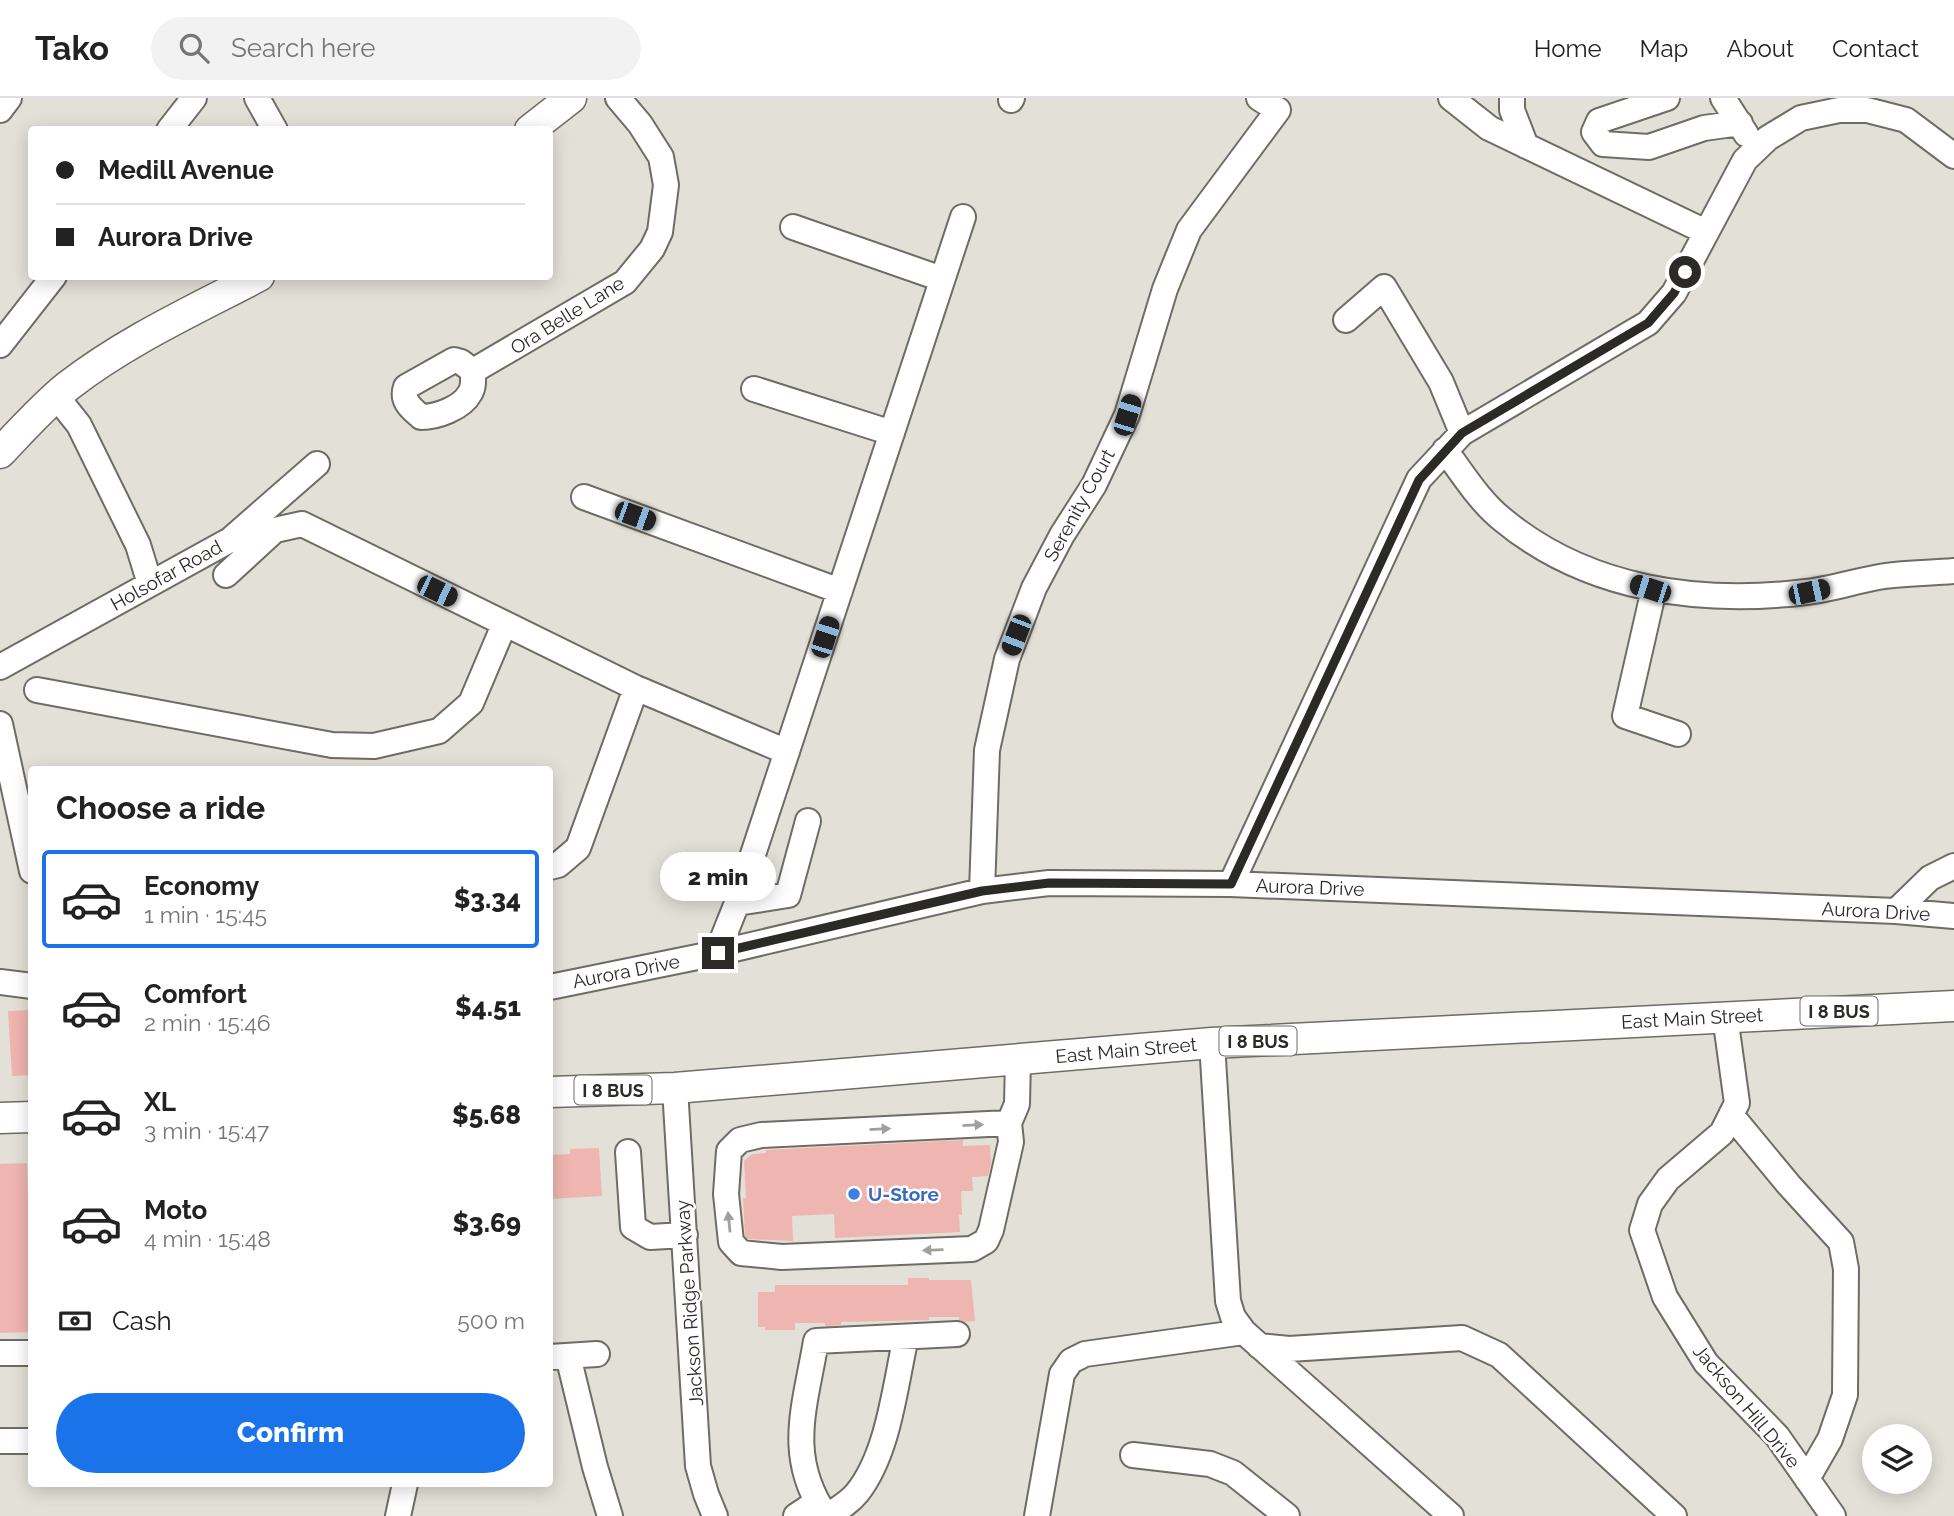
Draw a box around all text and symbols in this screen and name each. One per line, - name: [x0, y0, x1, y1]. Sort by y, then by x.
- search box: [151, 17, 641, 80]
- text: Tako: [35, 29, 109, 68]
- icon: search: [175, 29, 213, 67]
- text: Search here: [231, 33, 375, 63]
- text: Home: [1534, 34, 1602, 63]
- text: Map: [1640, 34, 1688, 63]
- text: About: [1726, 34, 1794, 63]
- text: Contact: [1832, 34, 1919, 63]
- text: Medill Avenue: [98, 155, 274, 185]
- text: Aurora Drive: [98, 222, 253, 252]
- route start: [1669, 256, 1701, 288]
- street label: Ora Belle Lane: [506, 271, 628, 359]
- car: [1111, 392, 1144, 438]
- street label: Serenity Court: [1039, 444, 1119, 565]
- car: [612, 499, 659, 533]
- street label: Holsofar Road: [106, 535, 226, 615]
- car: [414, 572, 461, 610]
- car: [1627, 573, 1674, 605]
- car: [1787, 577, 1832, 607]
- car: [999, 612, 1034, 658]
- car: [809, 614, 842, 660]
- text: Choose a ride: [56, 789, 265, 826]
- callout: 2 min: [660, 852, 776, 900]
- text: 2 min: [688, 863, 748, 890]
- icon: car: [60, 868, 123, 931]
- text: Economy: [144, 871, 259, 901]
- street label: Aurora Drive: [1255, 874, 1365, 900]
- text: $3.34: [454, 884, 521, 914]
- street label: Aurora Drive: [1821, 897, 1931, 925]
- text: 1 min · 15:45: [144, 901, 267, 928]
- route end: [702, 937, 734, 969]
- street label: Aurora Drive: [571, 950, 681, 992]
- icon: car: [60, 976, 123, 1039]
- text: Comfort: [144, 979, 247, 1009]
- text: $4.51: [455, 992, 521, 1022]
- road number: I 8 BUS: [1800, 996, 1878, 1026]
- street label: East Main Street: [1621, 1003, 1764, 1033]
- text: 2 min · 15:46: [144, 1009, 271, 1036]
- road number: I 8 BUS: [1220, 1026, 1296, 1056]
- street label: East Main Street: [1054, 1033, 1198, 1067]
- road number: I 8 BUS: [574, 1076, 652, 1105]
- icon: car: [60, 1084, 123, 1147]
- text: XL: [144, 1087, 176, 1117]
- text: $5.68: [452, 1100, 521, 1130]
- text: 3 min · 15:47: [144, 1117, 269, 1144]
- one-way arrow: [962, 1119, 984, 1130]
- one-way arrow: [869, 1123, 891, 1134]
- place label: U-Store: [868, 1183, 939, 1205]
- marker: U-Store: [846, 1186, 862, 1202]
- icon: car: [60, 1192, 123, 1255]
- text: Moto: [144, 1195, 207, 1225]
- street label: Jackson Ridge Parkway: [671, 1199, 707, 1407]
- text: $3.69: [452, 1208, 521, 1238]
- one-way arrow: [723, 1211, 734, 1233]
- text: 4 min · 15:48: [144, 1225, 271, 1252]
- one-way arrow: [921, 1245, 943, 1256]
- icon: cash: [56, 1302, 94, 1340]
- text: Cash: [112, 1306, 172, 1336]
- text: 500 m: [457, 1307, 525, 1334]
- street label: Jackson Hill Drive: [1689, 1340, 1805, 1472]
- button: Confirm: [56, 1393, 525, 1473]
- map controls: [1862, 1424, 1932, 1494]
- button: layers: [1862, 1424, 1932, 1494]

